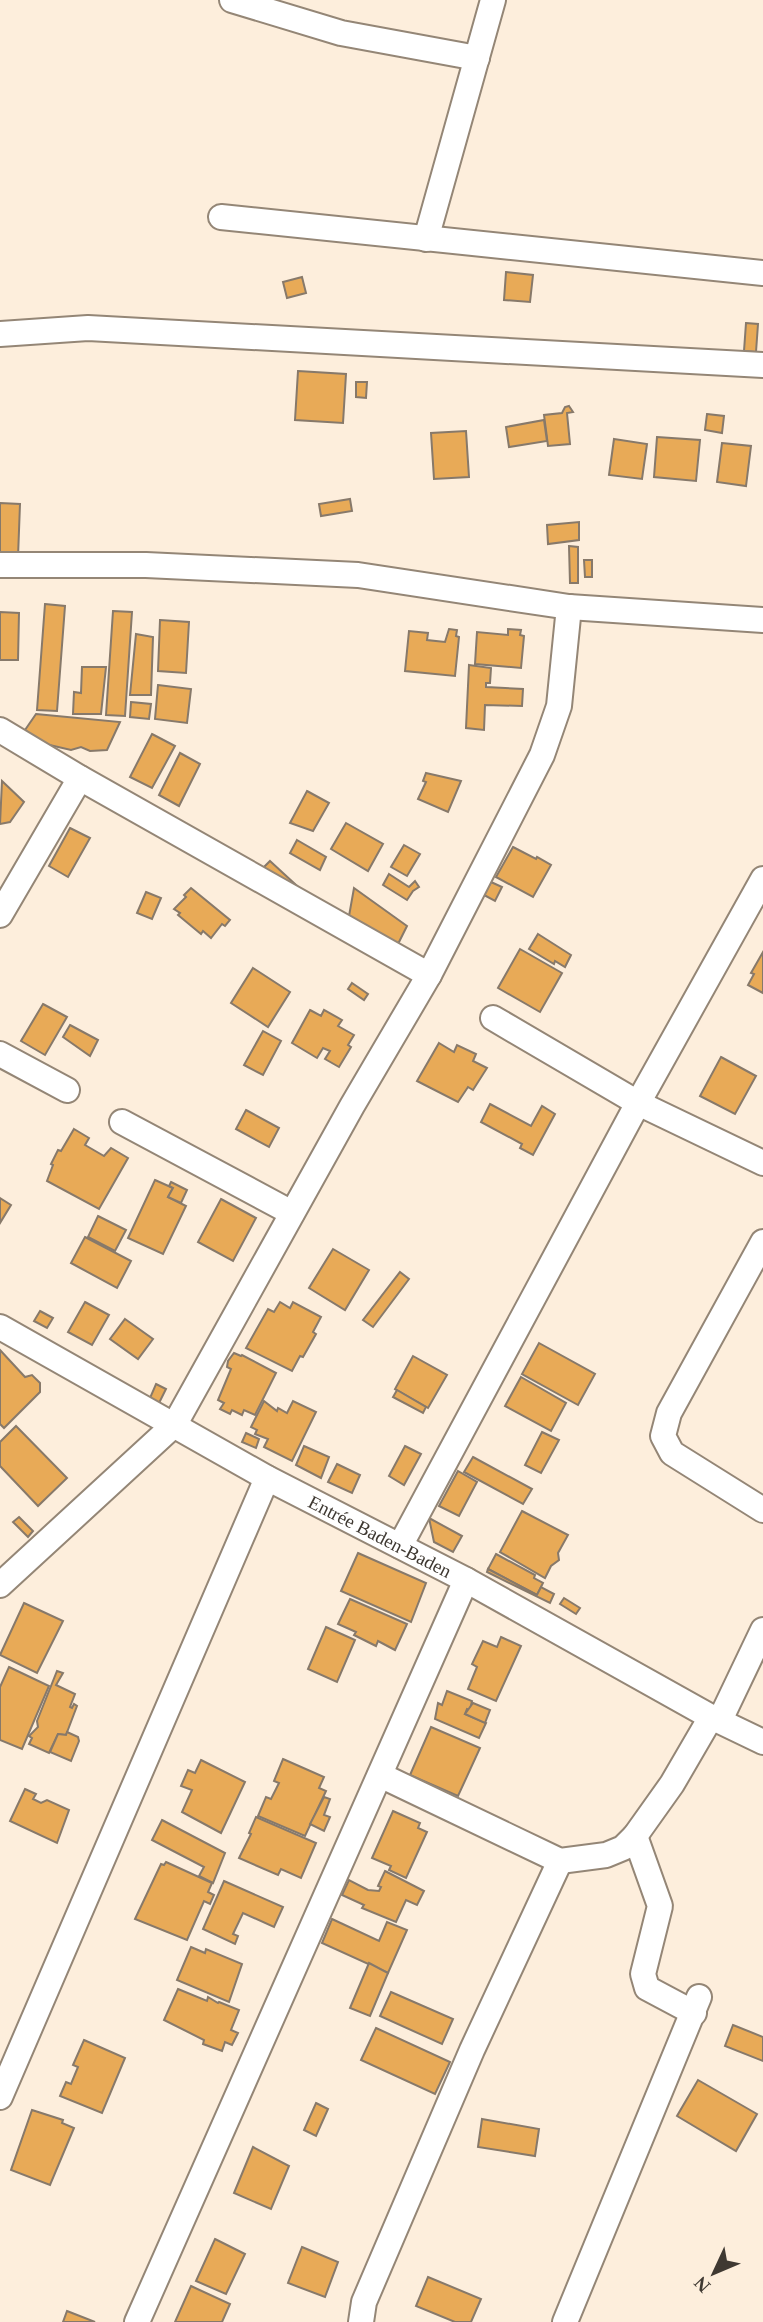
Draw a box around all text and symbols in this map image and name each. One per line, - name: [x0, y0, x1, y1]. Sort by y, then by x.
- street label: Entrée Baden-Baden: [305, 1491, 455, 1582]
- north arrow: [679, 2238, 749, 2308]
- text: N: [690, 2272, 714, 2297]

